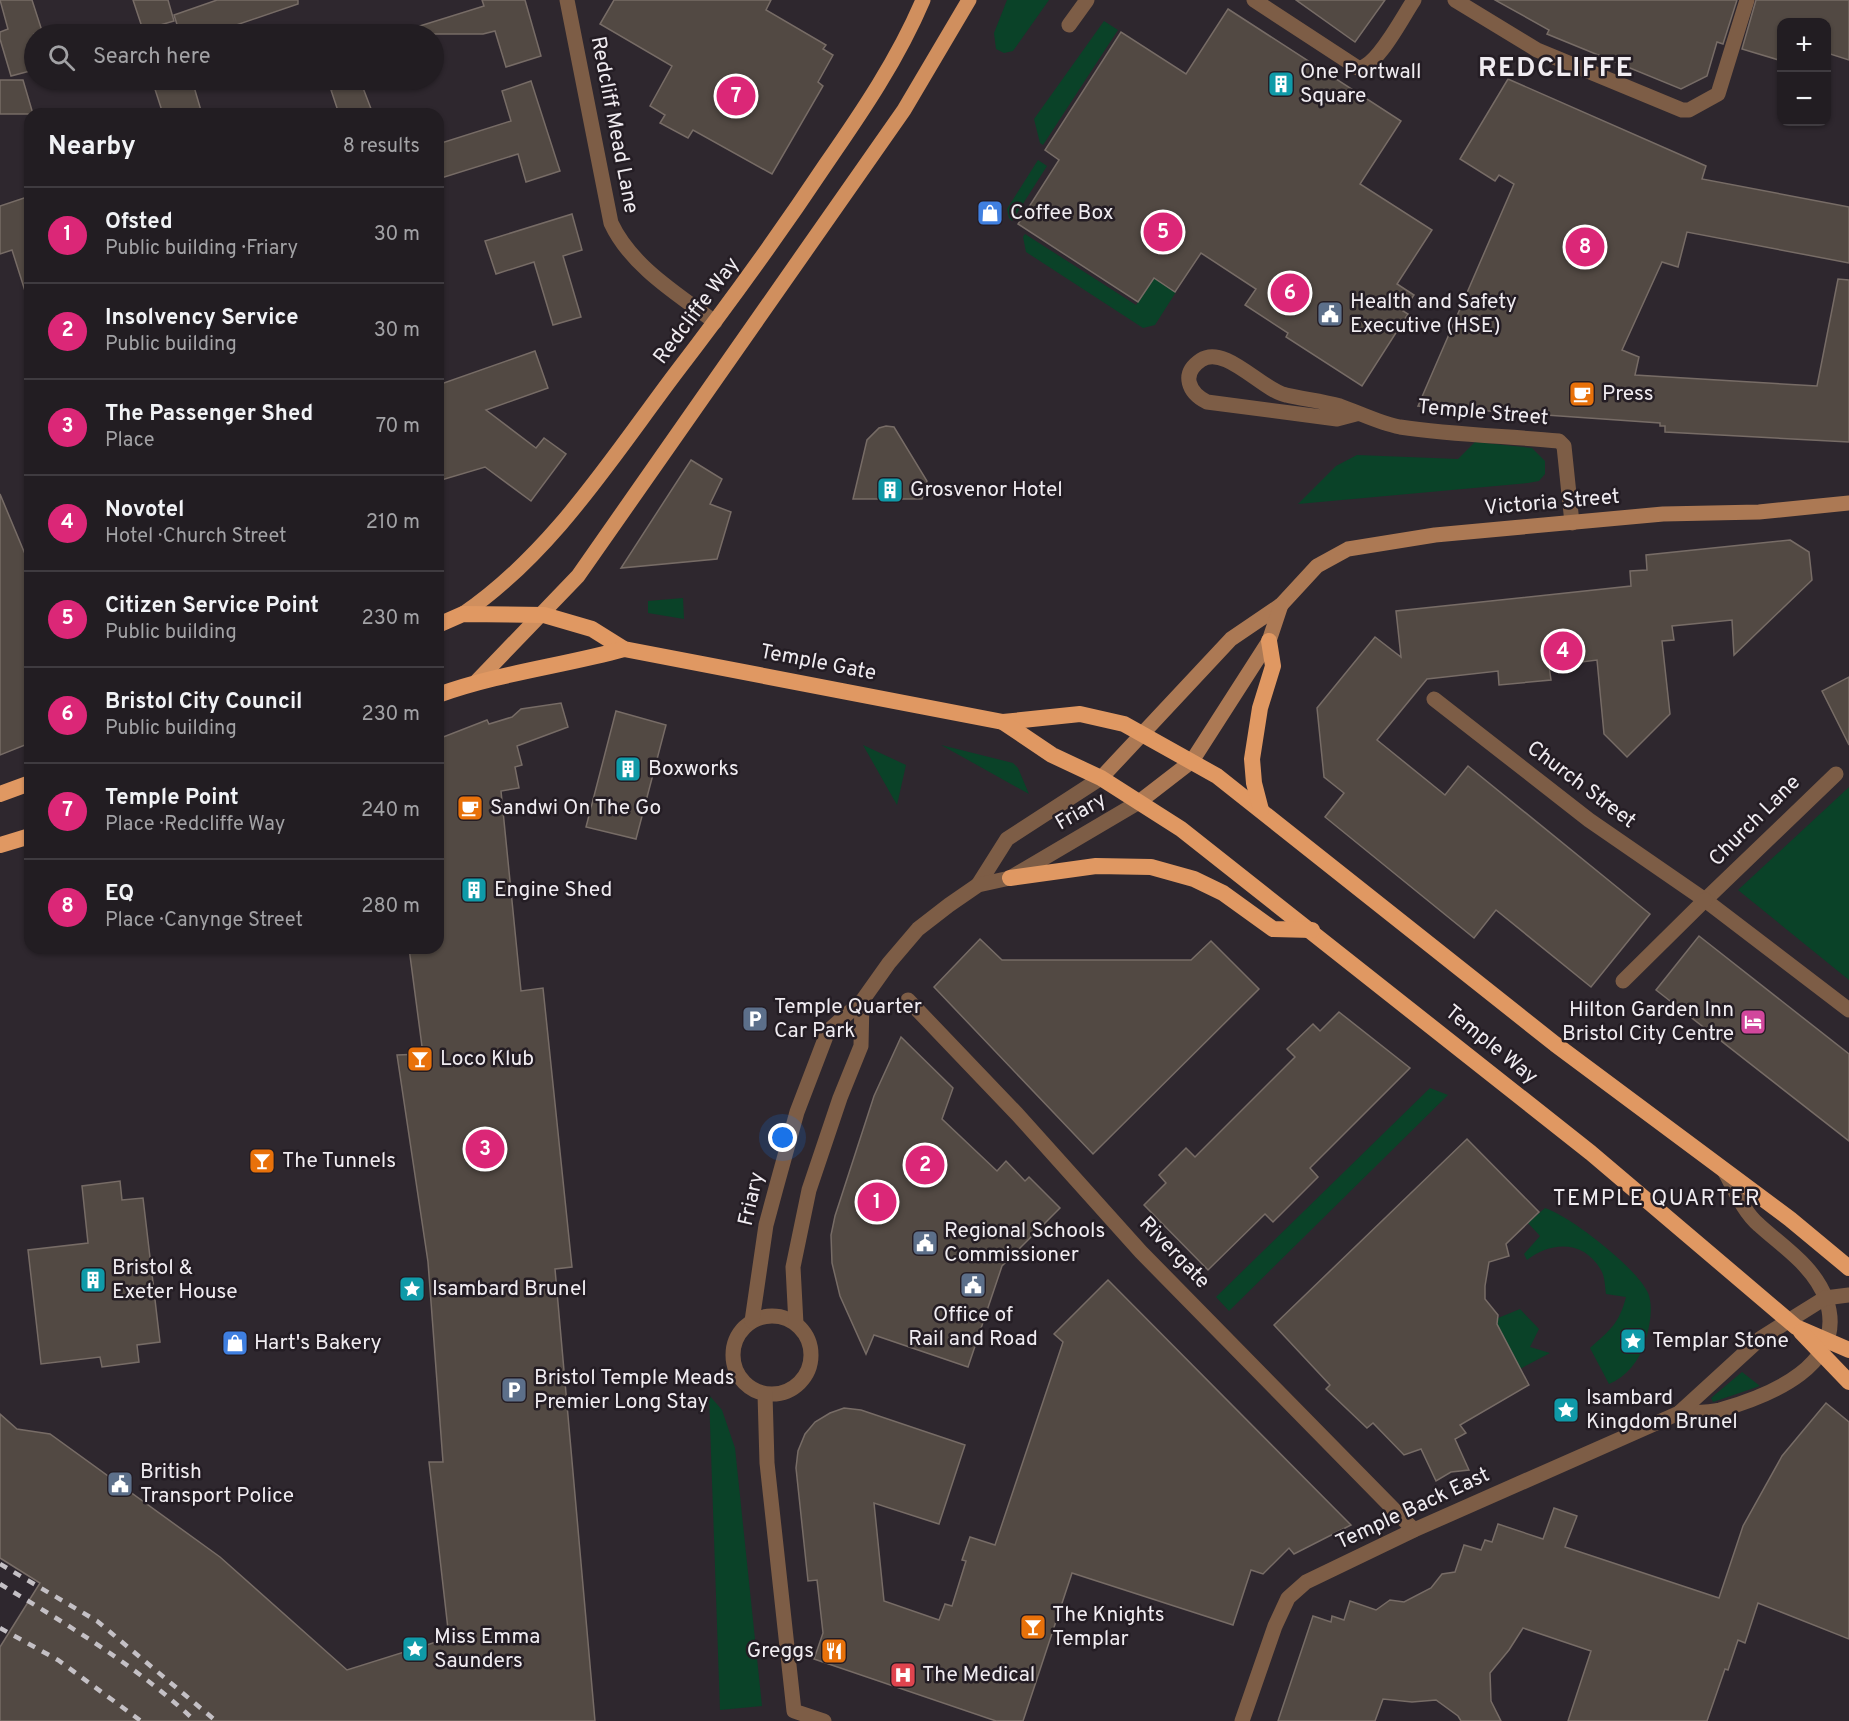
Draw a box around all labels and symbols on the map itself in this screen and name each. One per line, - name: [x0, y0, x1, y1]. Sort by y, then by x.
- street label: Redcliff Mead Lane: [584, 34, 644, 216]
- district label: REDCLIFFE: [1478, 52, 1634, 86]
- place label: One Portwall Square: [1300, 59, 1422, 110]
- building icon: One Portwall Square: [1266, 69, 1296, 99]
- pin: 7: [716, 74, 756, 118]
- shop icon: Coffee Box: [975, 198, 1005, 228]
- place label: Coffee Box: [1010, 200, 1114, 227]
- pin: 5: [1144, 210, 1182, 254]
- pin: 8: [1566, 224, 1604, 270]
- street label: Redcliffe Way: [648, 252, 746, 370]
- pin: 6: [1270, 270, 1310, 316]
- place label: Health and Safety Executive (HSE): [1350, 289, 1517, 340]
- public building icon: Health and Safety Executive (HSE): [1315, 299, 1345, 329]
- cafe icon: Press: [1567, 379, 1597, 409]
- place label: Press: [1602, 381, 1654, 408]
- street label: Temple Street: [1416, 394, 1550, 432]
- building icon: Grosvenor Hotel: [875, 475, 905, 505]
- place label: Grosvenor Hotel: [910, 477, 1063, 504]
- street label: Victoria Street: [1483, 484, 1621, 522]
- pin: 4: [1544, 628, 1582, 674]
- street label: Temple Gate: [758, 639, 878, 687]
- street label: Church Street: [1521, 735, 1641, 835]
- building icon: Boxworks: [613, 754, 643, 784]
- place label: Boxworks: [648, 756, 739, 783]
- street label: Church Lane: [1703, 769, 1807, 873]
- street label: Friary: [1051, 787, 1111, 837]
- cafe icon: Sandwi On The Go: [455, 793, 485, 823]
- place label: Sandwi On The Go: [490, 795, 661, 822]
- building icon: Engine Shed: [459, 875, 489, 905]
- place label: Engine Shed: [494, 877, 612, 904]
- place label: Temple Quarter Car Park: [774, 994, 922, 1045]
- place label: Hilton Garden Inn Bristol City Centre: [1562, 997, 1734, 1048]
- street label: Temple Way: [1439, 999, 1543, 1091]
- parking icon: Temple Quarter Car Park: [740, 1004, 770, 1034]
- hotel icon: Hilton Garden Inn Bristol City Centre: [1738, 1007, 1768, 1037]
- bar icon: Loco Klub: [405, 1044, 435, 1074]
- place label: Loco Klub: [440, 1046, 534, 1073]
- your location: [768, 1123, 797, 1152]
- pin: 3: [466, 1126, 504, 1172]
- pin: 2: [906, 1142, 944, 1188]
- bar icon: The Tunnels: [247, 1146, 277, 1176]
- place label: The Tunnels: [282, 1148, 396, 1175]
- street label: Friary: [733, 1169, 771, 1229]
- pin: 1: [858, 1180, 896, 1224]
- district label: TEMPLE QUARTER: [1553, 1186, 1761, 1213]
- street label: Rivergate: [1133, 1211, 1215, 1295]
- place label: Regional Schools Commissioner: [944, 1218, 1105, 1269]
- public building icon: Regional Schools Commissioner: [910, 1228, 940, 1258]
- place label: Bristol & Exeter House: [112, 1255, 237, 1306]
- building icon: Bristol & Exeter House: [78, 1265, 108, 1295]
- public building icon: Office of Rail and Road: [958, 1270, 988, 1300]
- place icon: Isambard Brunel: [397, 1274, 427, 1304]
- place label: Isambard Brunel: [432, 1276, 587, 1303]
- place label: Office of Rail and Road: [908, 1302, 1038, 1353]
- place icon: Templar Stone: [1618, 1326, 1648, 1356]
- shop icon: Hart's Bakery: [220, 1328, 250, 1358]
- place label: Templar Stone: [1652, 1328, 1789, 1355]
- place label: Hart's Bakery: [254, 1330, 382, 1357]
- place label: Bristol Temple Meads Premier Long Stay: [534, 1365, 735, 1416]
- parking icon: Bristol Temple Meads Premier Long Stay: [499, 1375, 529, 1405]
- place label: Isambard Kingdom Brunel: [1586, 1385, 1738, 1436]
- place icon: Isambard Kingdom Brunel: [1551, 1395, 1581, 1425]
- place label: British Transport Police: [140, 1459, 294, 1510]
- street label: Temple Back East: [1332, 1462, 1494, 1556]
- public building icon: British Transport Police: [105, 1469, 135, 1499]
- place label: The Knights Templar: [1052, 1602, 1165, 1653]
- bar icon: The Knights Templar: [1018, 1612, 1048, 1642]
- place label: Miss Emma Saunders: [434, 1624, 540, 1675]
- place icon: Miss Emma Saunders: [400, 1634, 430, 1664]
- restaurant icon: Greggs: [819, 1636, 849, 1666]
- place label: Greggs: [747, 1638, 814, 1665]
- hospital icon: The Medical: [888, 1660, 918, 1690]
- place label: The Medical: [922, 1662, 1035, 1689]

